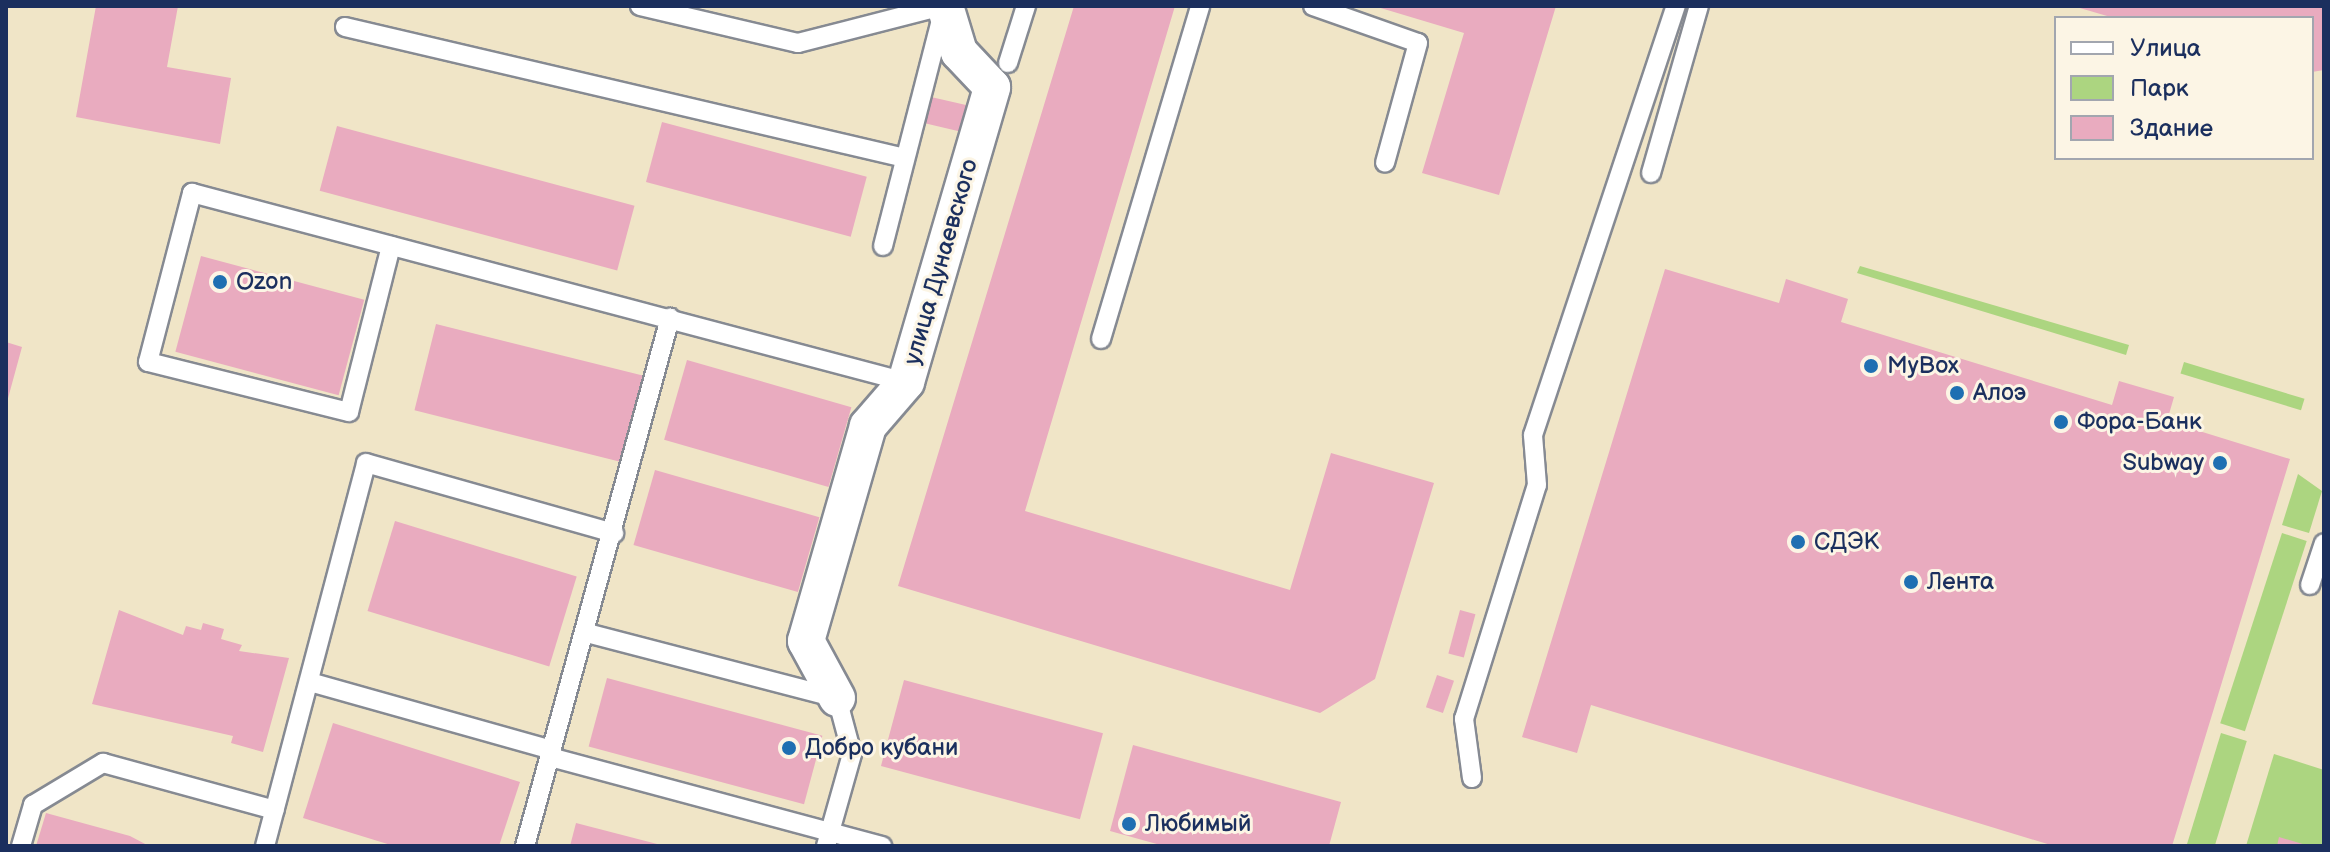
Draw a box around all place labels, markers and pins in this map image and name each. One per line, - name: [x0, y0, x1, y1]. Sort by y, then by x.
- place label: Ozon: [236, 268, 292, 296]
- marker: Ozon: [211, 273, 229, 291]
- place label: MyBox: [1887, 352, 1959, 380]
- marker: MyBox: [1862, 357, 1880, 375]
- place label: Алоэ: [1973, 379, 2026, 407]
- marker: Алоэ: [1948, 384, 1966, 402]
- place label: Фора-Банк: [2077, 408, 2202, 436]
- marker: Фора-Банк: [2052, 413, 2070, 431]
- place label: Subway: [2122, 449, 2204, 477]
- marker: Subway: [2211, 454, 2229, 472]
- place label: СДЭК: [1814, 528, 1879, 556]
- marker: СДЭК: [1789, 533, 1807, 551]
- place label: Лента: [1927, 568, 1994, 596]
- marker: Лента: [1902, 573, 1920, 591]
- place label: Добро кубани: [805, 734, 958, 762]
- marker: Добро кубани: [780, 739, 798, 757]
- place label: Любимый: [1145, 810, 1251, 838]
- marker: Любимый: [1120, 815, 1138, 833]

